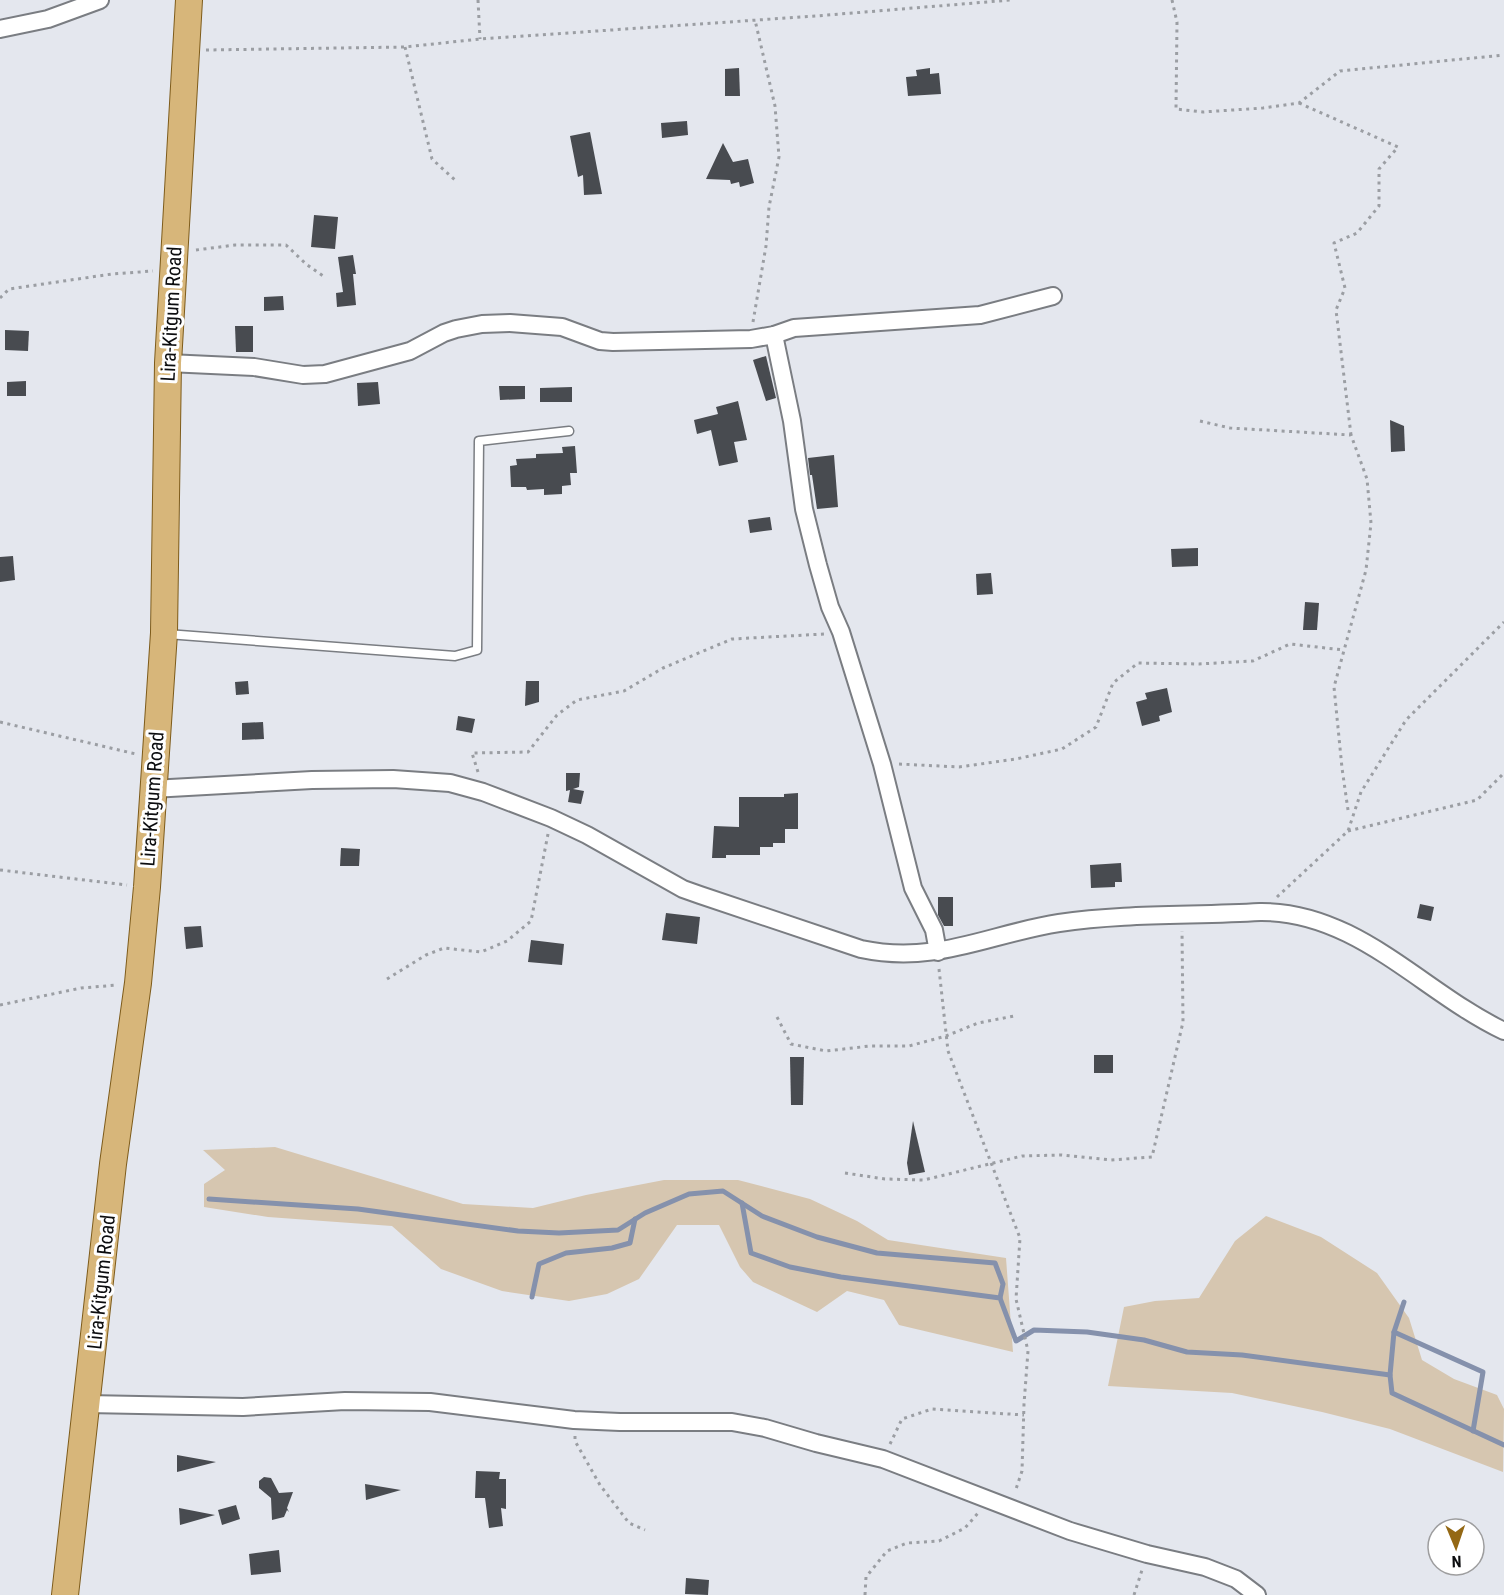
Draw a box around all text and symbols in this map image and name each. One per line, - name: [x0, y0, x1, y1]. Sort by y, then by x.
- street label: Lira-Kitgum Road: [155, 246, 187, 382]
- street label: Lira-Kitgum Road: [135, 731, 169, 867]
- street label: Lira-Kitgum Road: [82, 1214, 120, 1350]
- north arrow: [1426, 1517, 1486, 1577]
- text: N: [1451, 1552, 1462, 1571]

